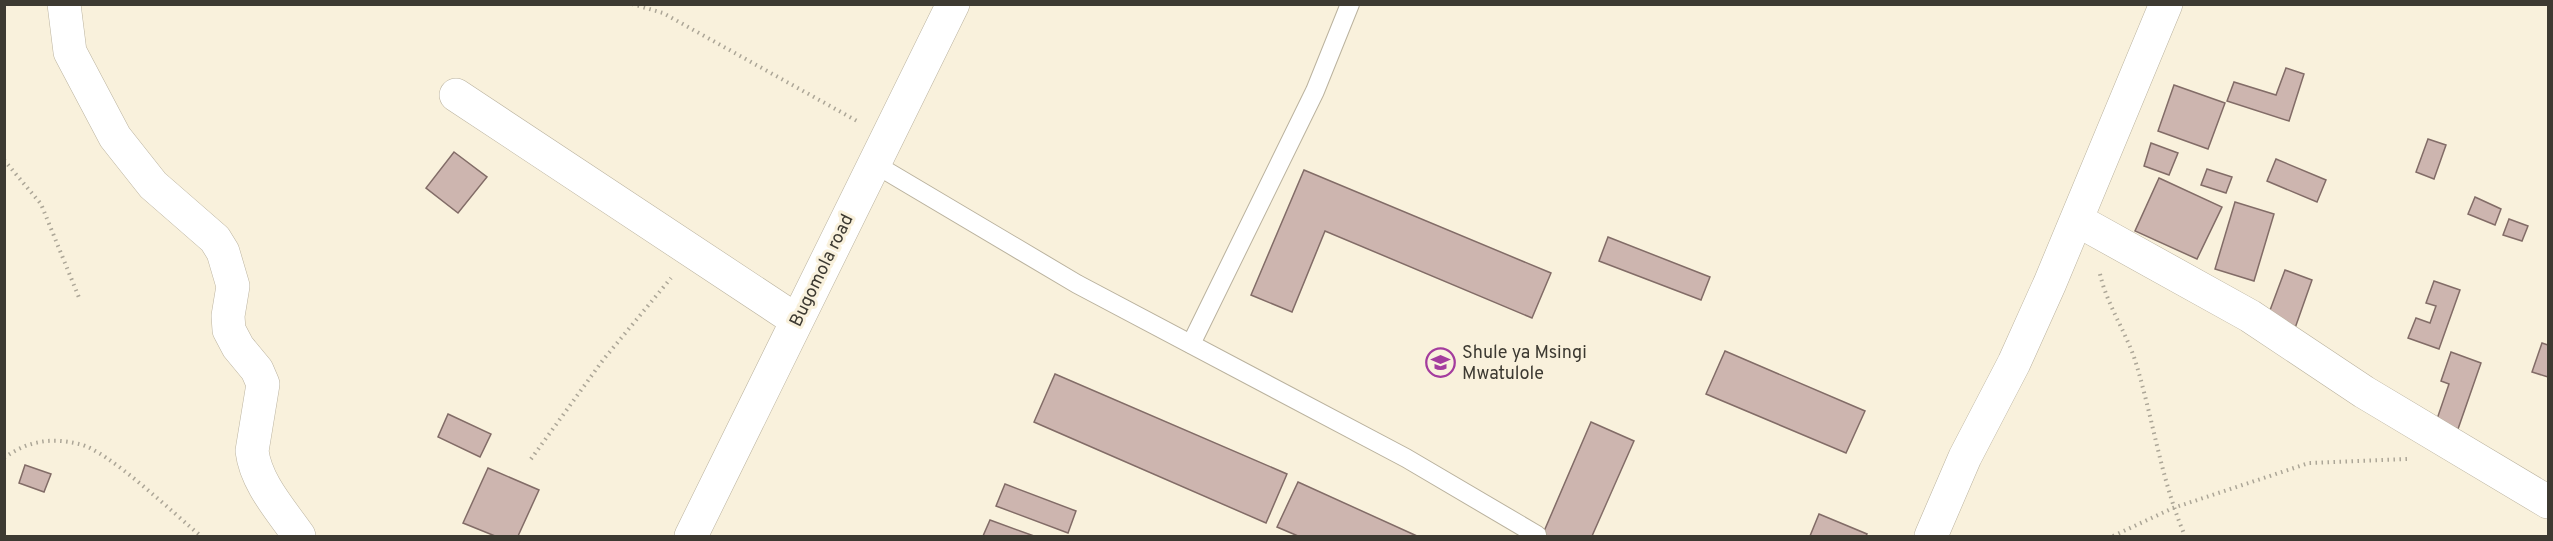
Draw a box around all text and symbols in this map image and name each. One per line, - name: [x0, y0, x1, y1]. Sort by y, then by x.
- street label: Bugomola road: [785, 211, 860, 331]
- place label: Shule ya Msingi Mwatulole: [1462, 342, 1587, 386]
- school or university icon: Shule ya Msingi Mwatulole: [1425, 346, 1457, 378]

